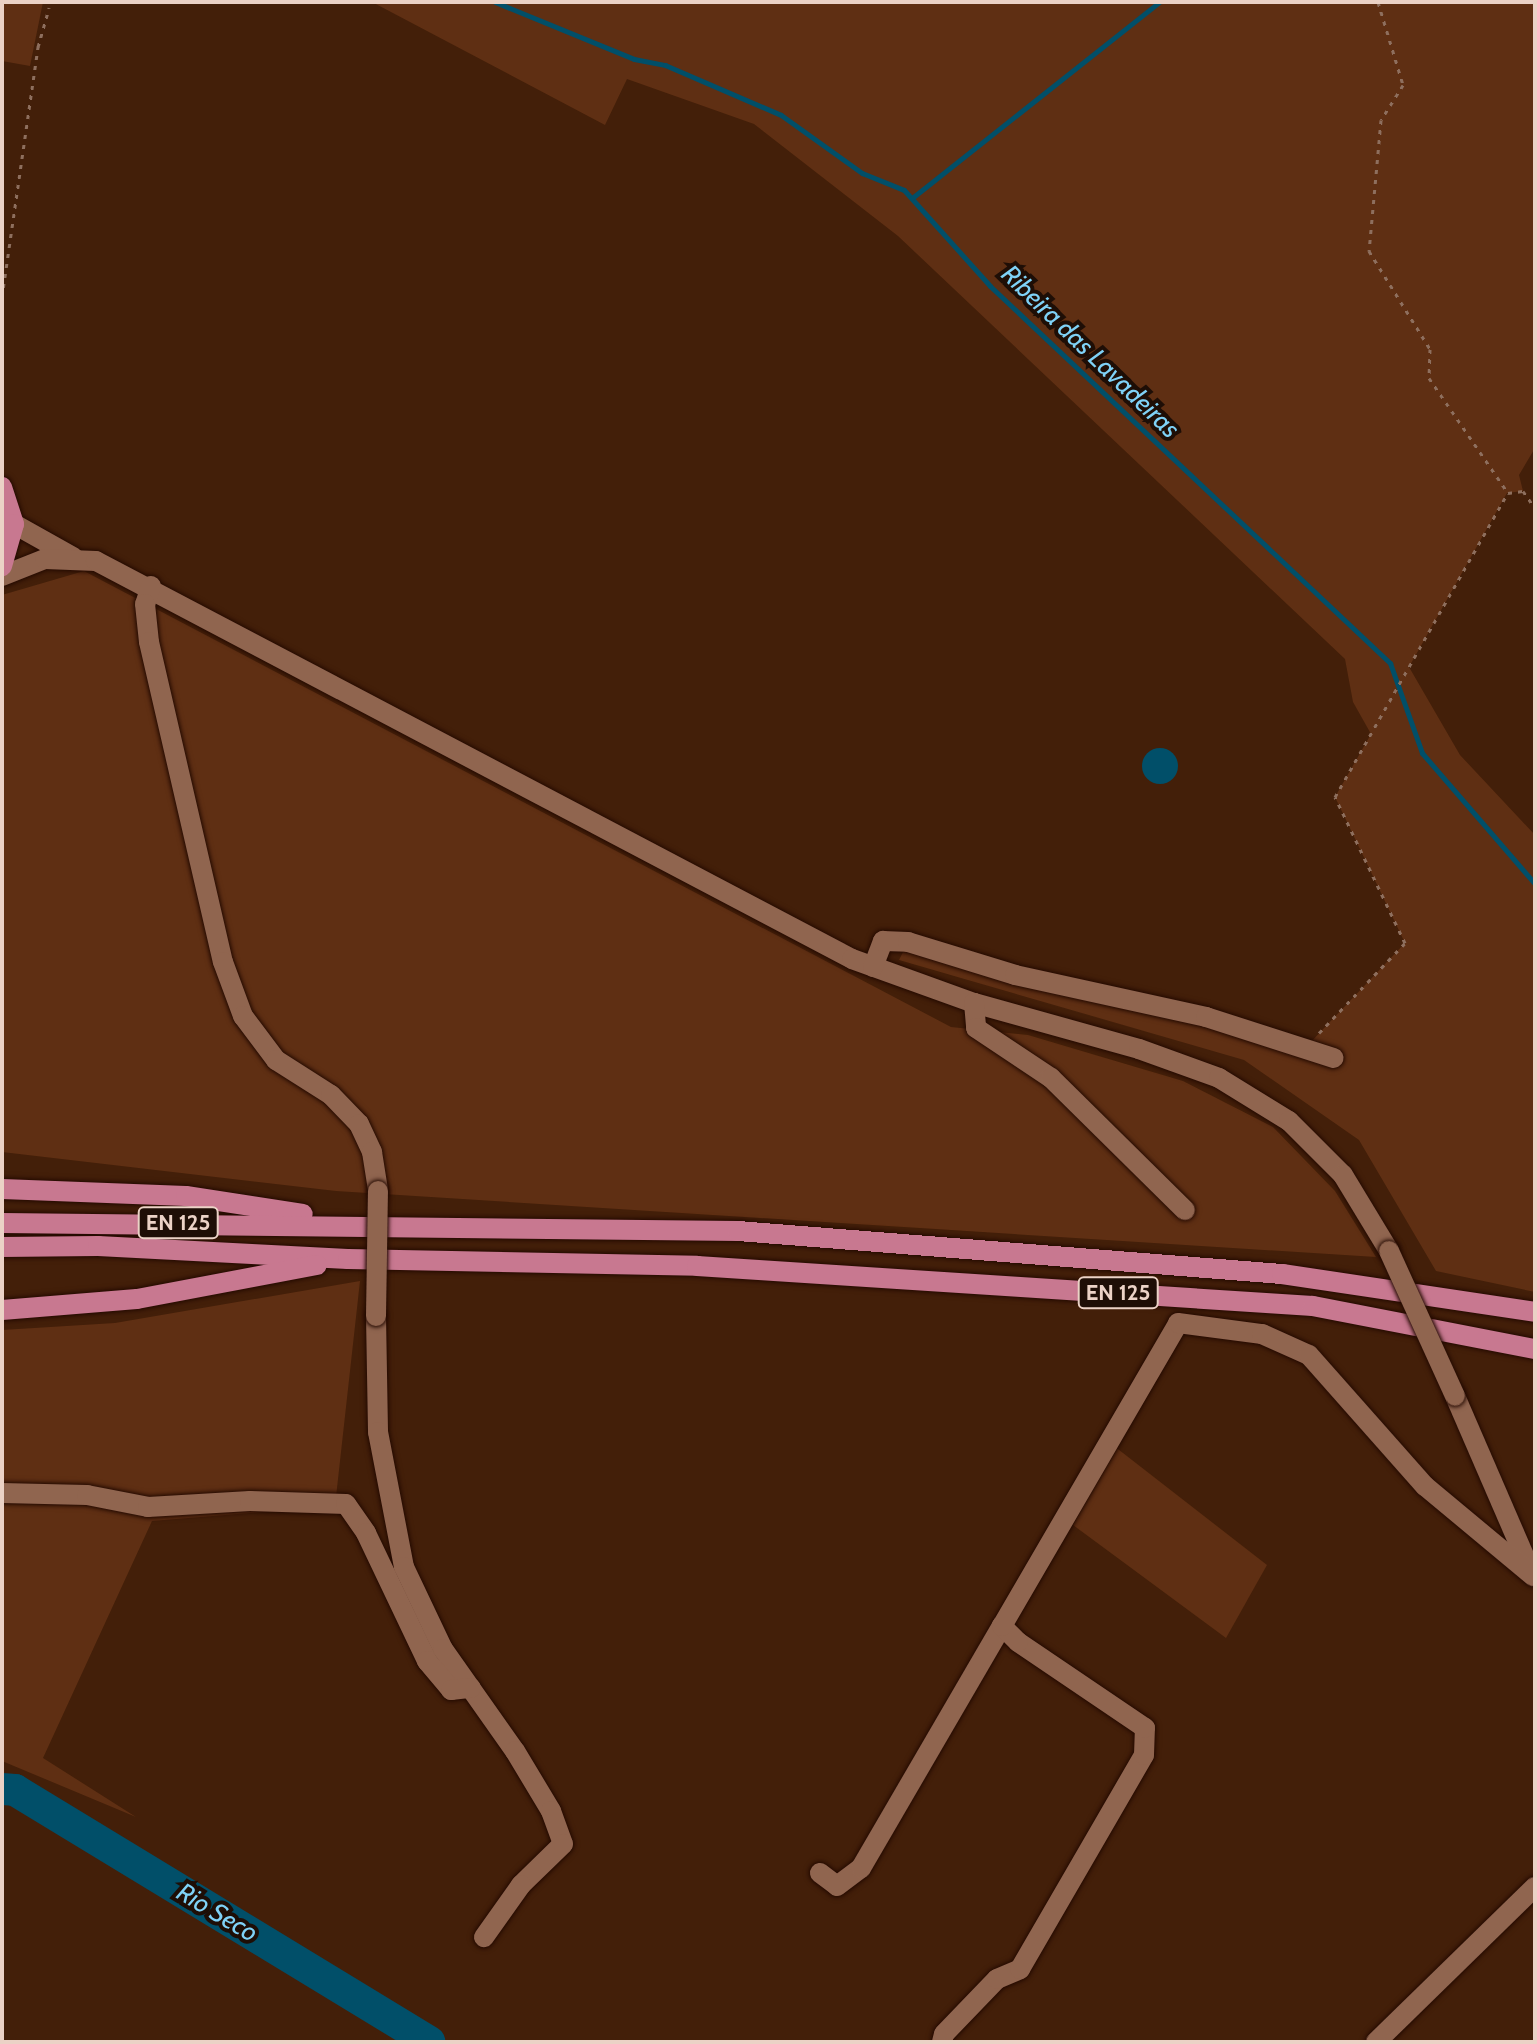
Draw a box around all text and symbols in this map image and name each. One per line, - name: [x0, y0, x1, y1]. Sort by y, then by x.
- water label: Ribeira das Lavadeiras: [995, 259, 1185, 445]
- road number: EN 125: [136, 1205, 220, 1241]
- road number: EN 125: [1076, 1275, 1160, 1311]
- water label: Rio Seco: [171, 1877, 263, 1949]

